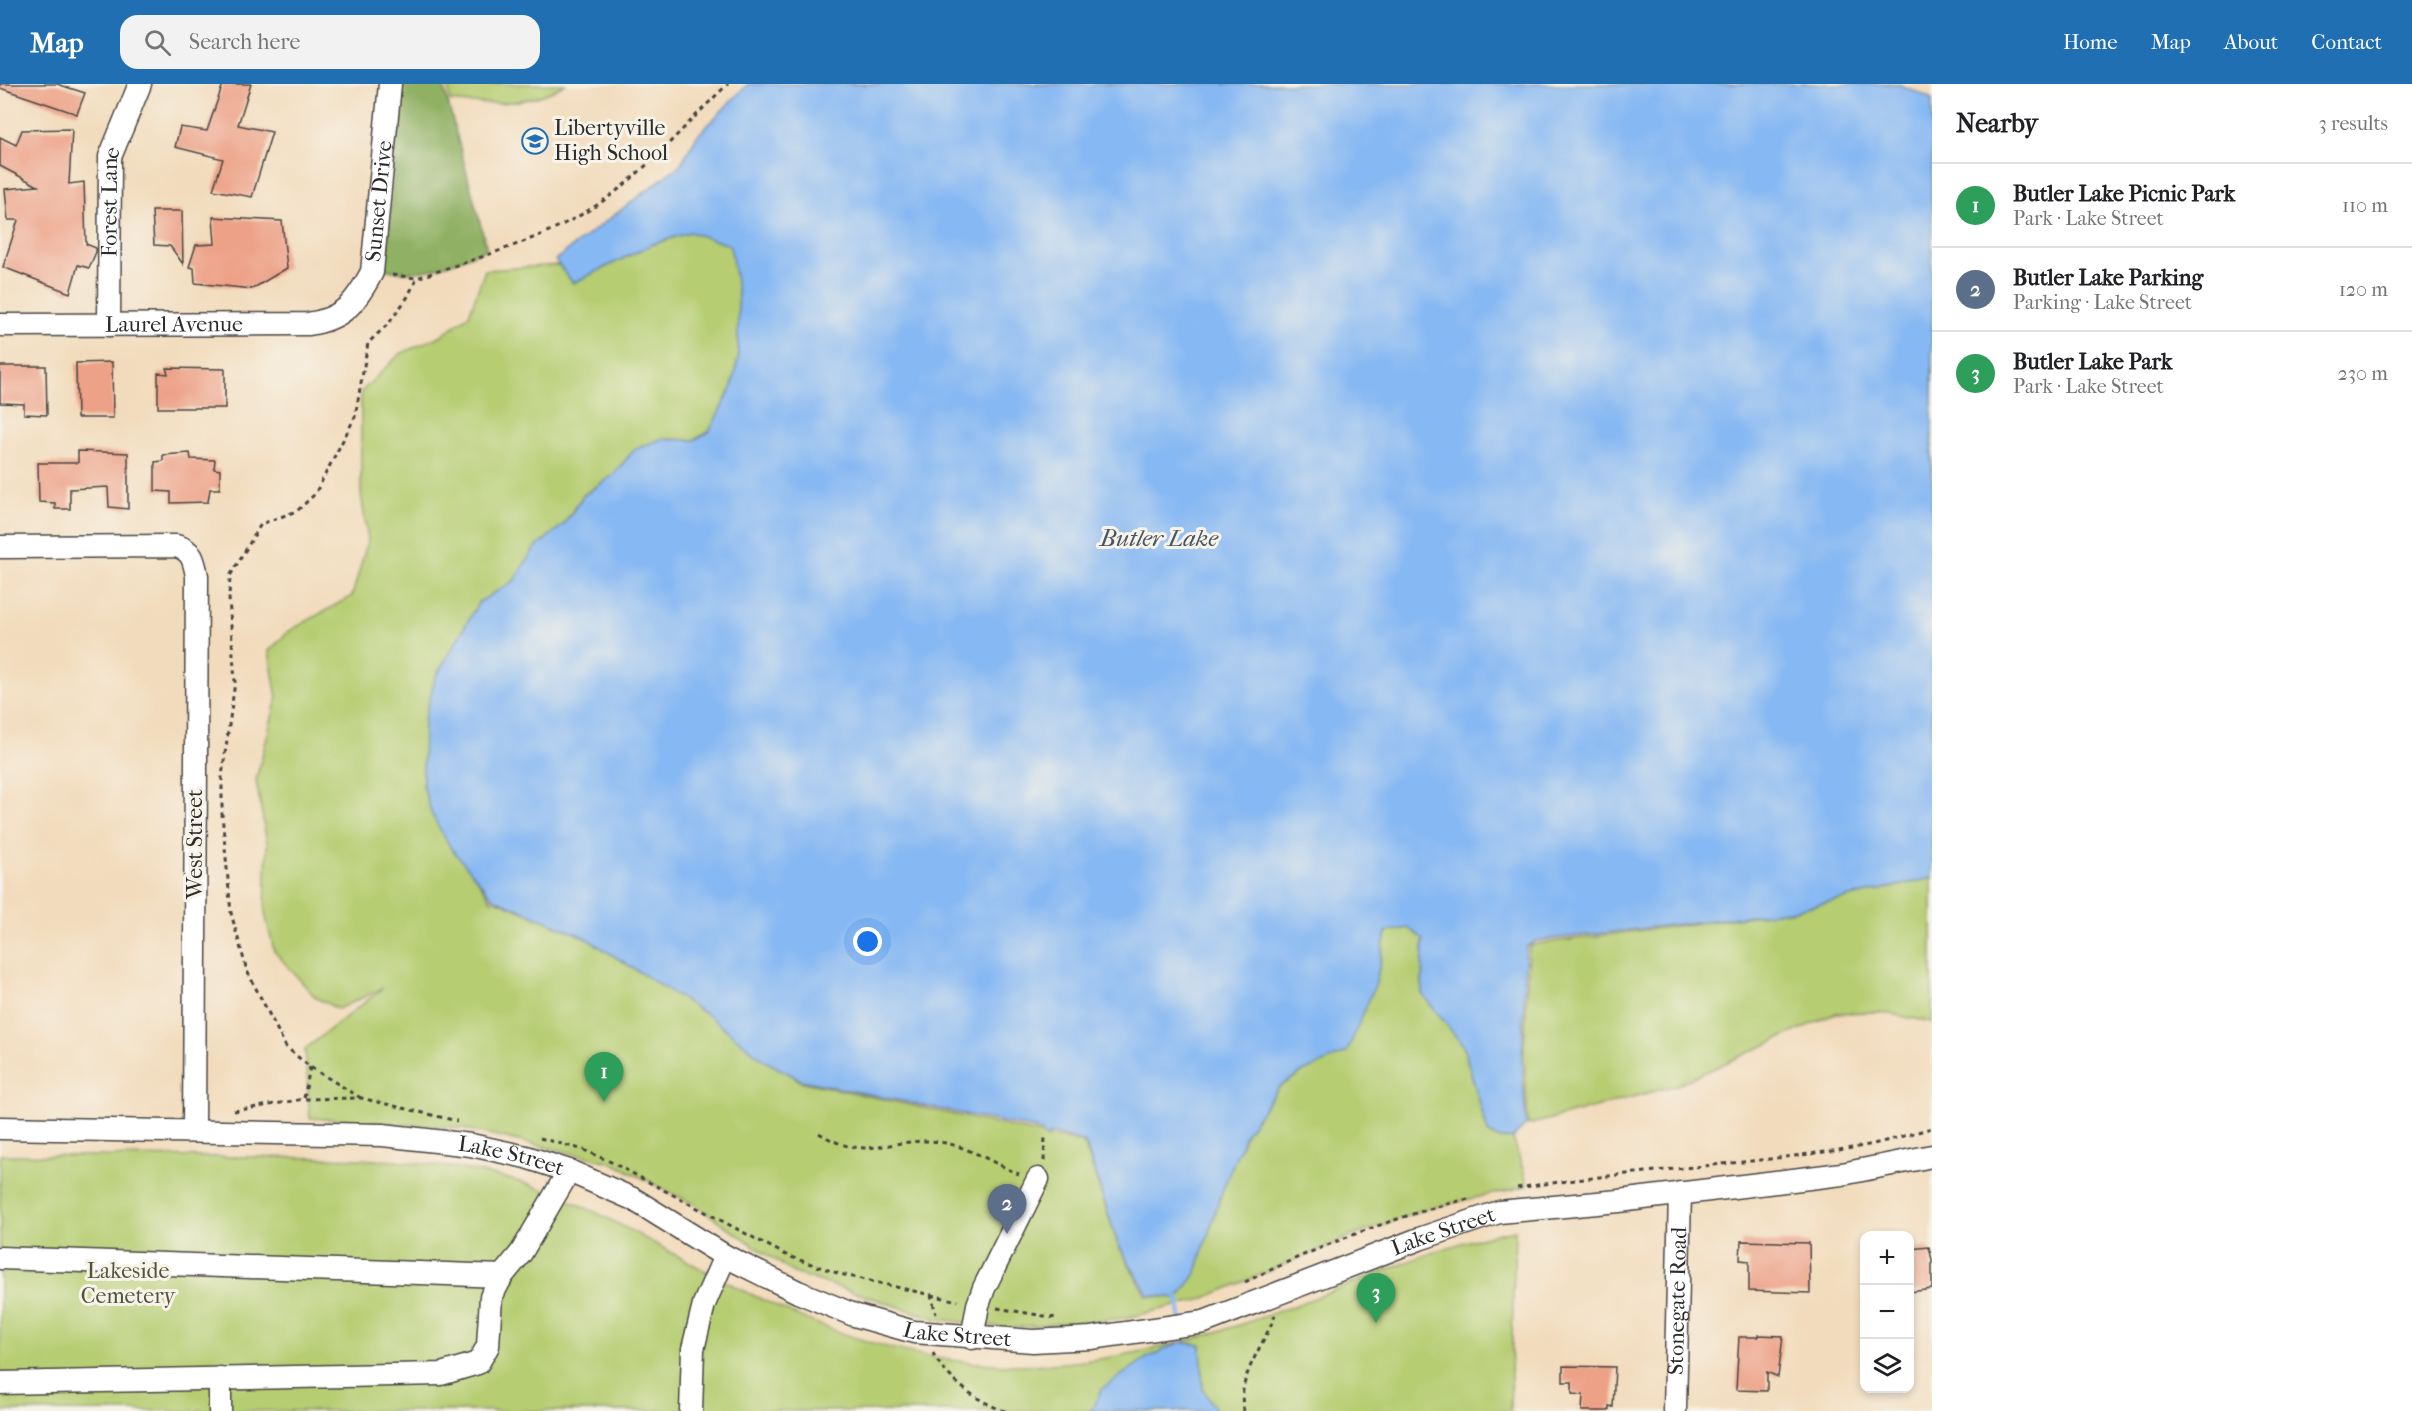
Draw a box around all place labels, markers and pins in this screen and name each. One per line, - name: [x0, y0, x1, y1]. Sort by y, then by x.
- place label: Libertyville High School: [554, 115, 668, 166]
- school or university icon: Libertyville High School: [520, 126, 550, 156]
- pin: 1: [584, 1052, 624, 1102]
- pin: 2: [988, 1184, 1026, 1234]
- pin: 3: [1356, 1274, 1396, 1323]

